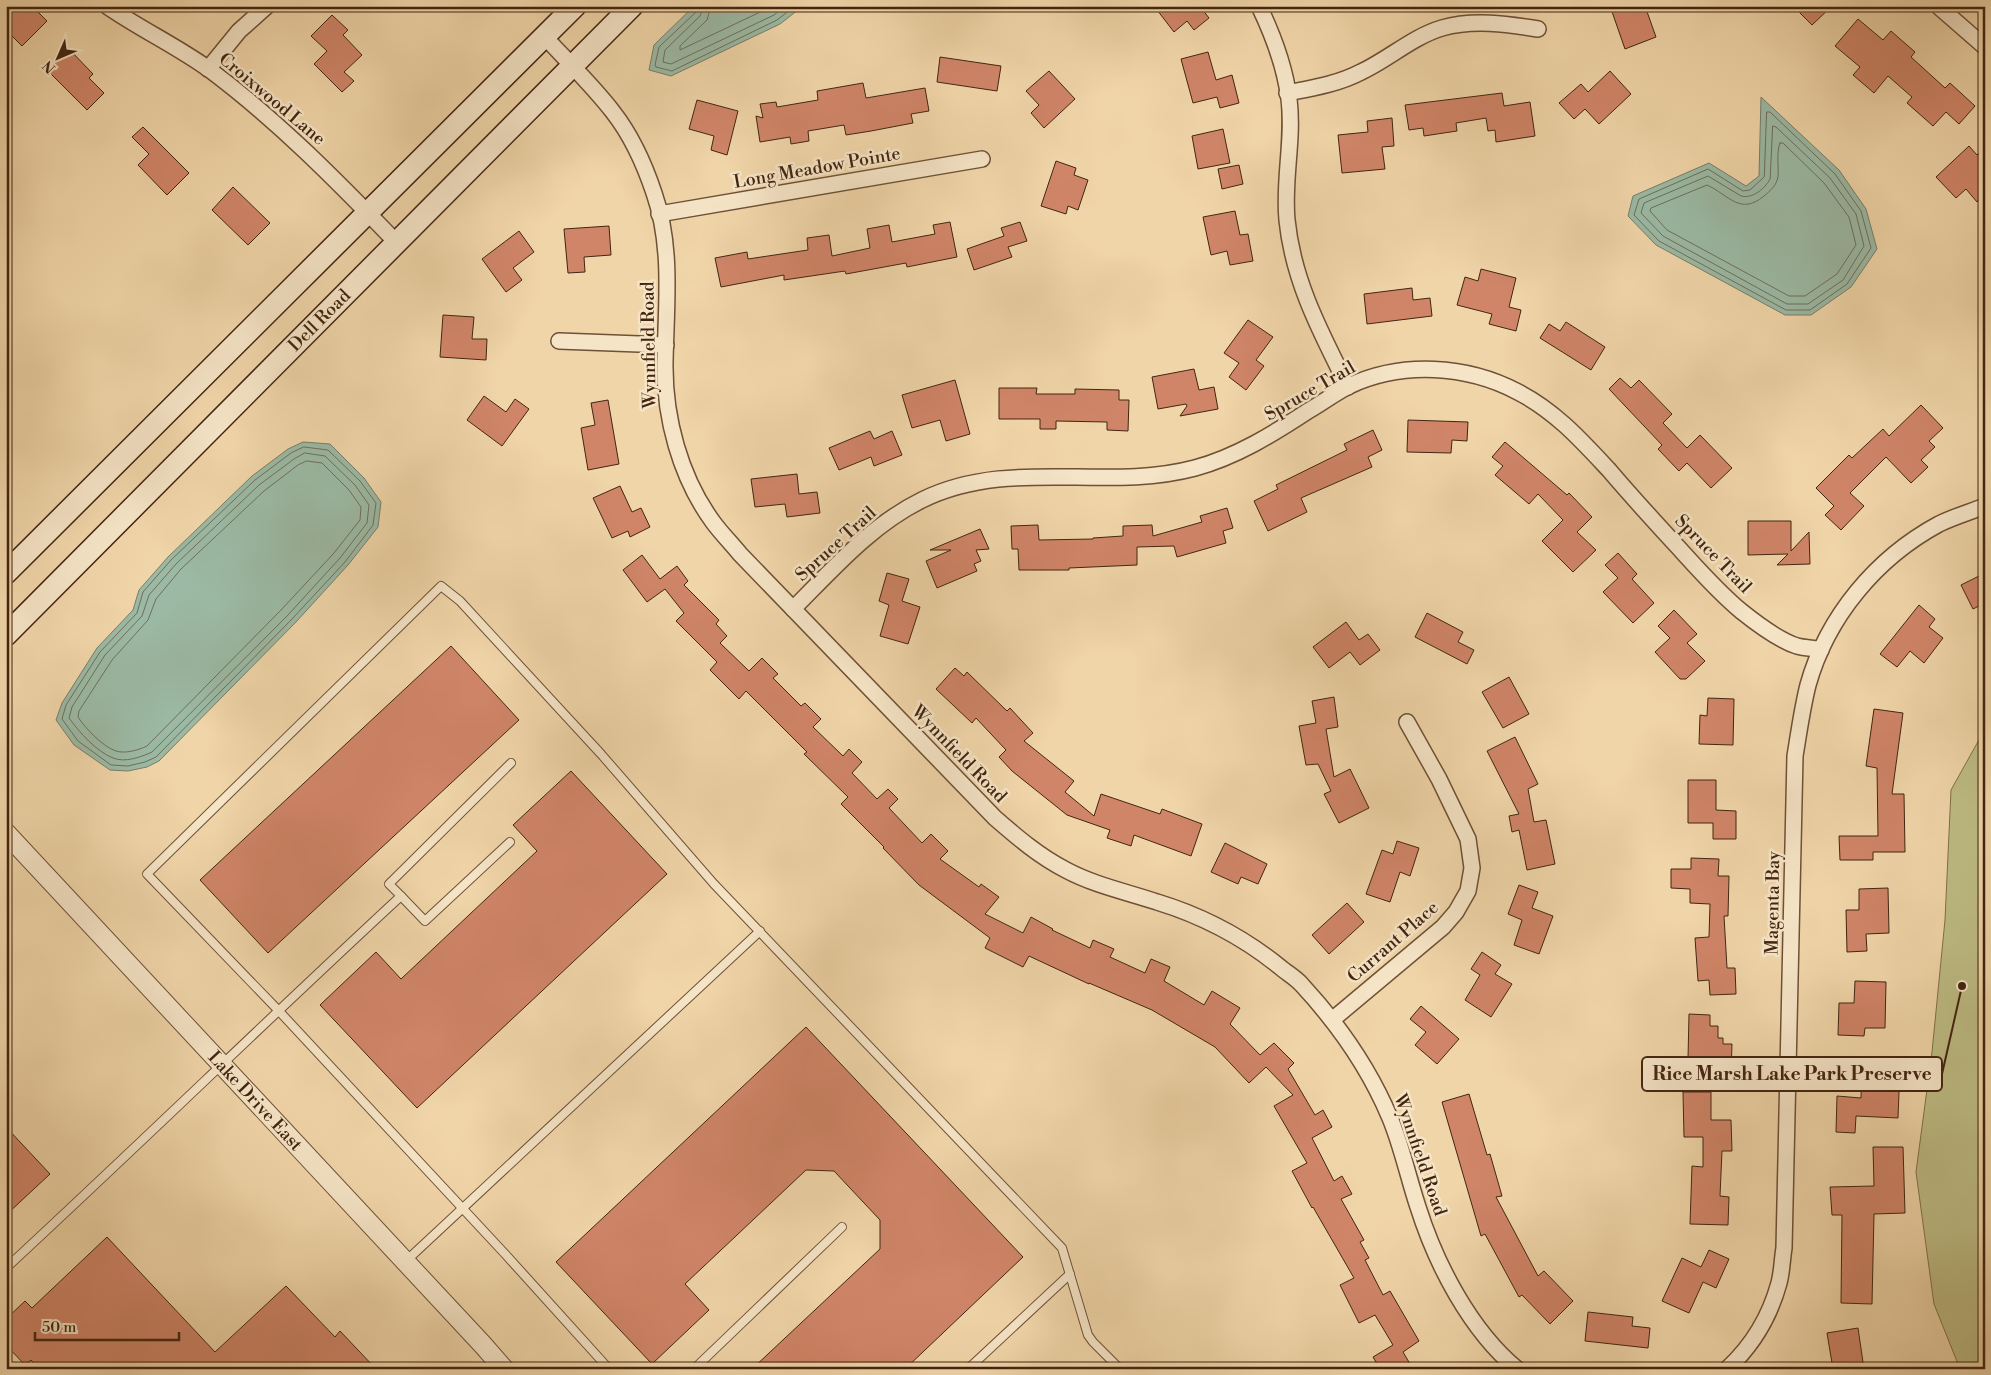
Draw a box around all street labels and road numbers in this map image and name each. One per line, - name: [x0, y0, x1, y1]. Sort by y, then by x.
- street label: Croixwood Lane: [214, 48, 330, 150]
- street label: Long Meadow Pointe: [732, 142, 902, 194]
- street label: Wynnfield Road: [636, 280, 662, 410]
- street label: Dell Road: [283, 284, 356, 356]
- street label: Spruce Trail: [1260, 355, 1360, 426]
- street label: Spruce Trail: [791, 501, 882, 586]
- street label: Spruce Trail: [1670, 510, 1757, 599]
- street label: Wynnfield Road: [906, 700, 1012, 808]
- street label: Magenta Bay: [1761, 851, 1785, 955]
- street label: Currant Place: [1343, 896, 1443, 988]
- street label: Lake Drive East: [203, 1046, 308, 1156]
- street label: Wynnfield Road: [1388, 1090, 1452, 1220]

